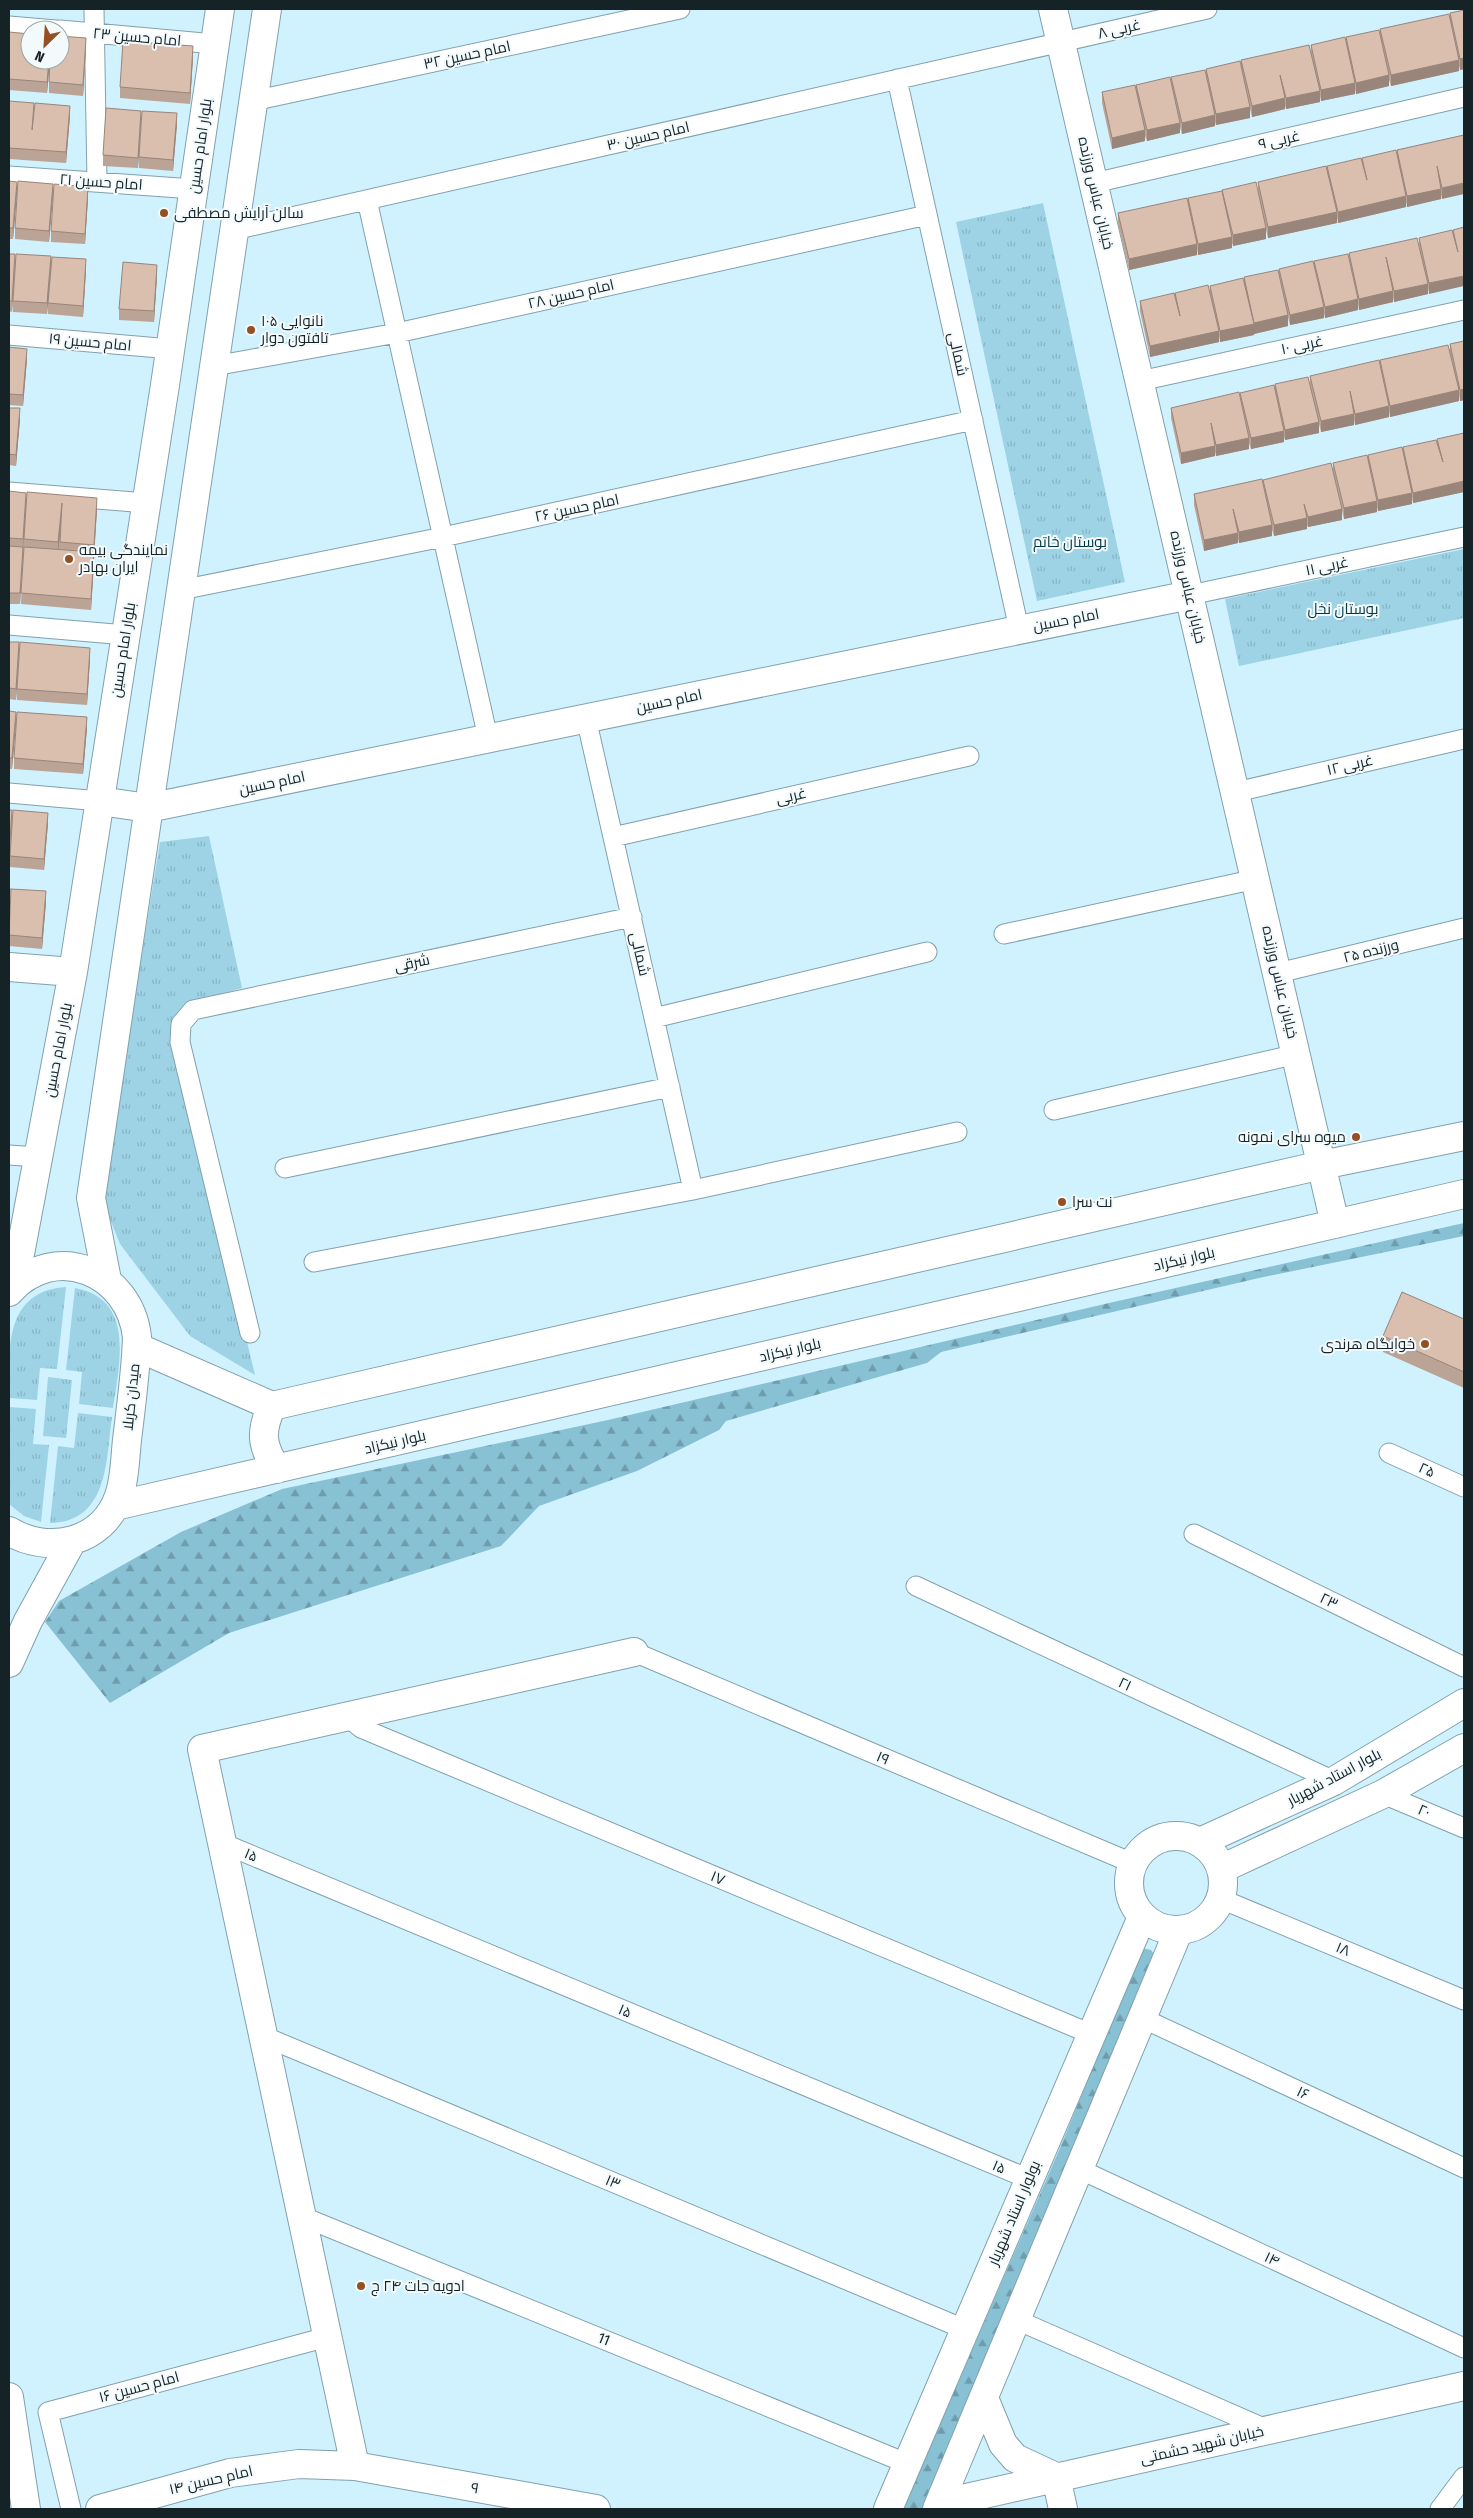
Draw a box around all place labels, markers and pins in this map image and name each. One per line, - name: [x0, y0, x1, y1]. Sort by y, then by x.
- place label: سالن آرایش مصطفی: [174, 204, 304, 223]
- marker: سالن آرایش مصطفی: [158, 207, 170, 219]
- place label: نانوایی ۱۰۵ تافتون دوار: [260, 312, 329, 348]
- marker: نانوایی ۱۰۵ تافتون دوار: [245, 324, 257, 336]
- place label: نمایندگی بیمه ایران بهادر: [78, 541, 168, 577]
- marker: نمایندگی بیمه ایران بهادر: [63, 553, 75, 565]
- place label: میوه سرای نمونه: [1238, 1128, 1346, 1147]
- marker: میوه سرای نمونه: [1350, 1131, 1362, 1143]
- place label: نت سرا: [1072, 1193, 1112, 1211]
- marker: نت سرا: [1056, 1196, 1068, 1208]
- place label: خوابگاه هرندی: [1321, 1335, 1415, 1354]
- marker: خوابگاه هرندی: [1419, 1338, 1431, 1350]
- place label: ادویه جات ۲۴ ج: [371, 2277, 465, 2297]
- marker: ادویه جات ۲۴ ج: [355, 2280, 367, 2292]

